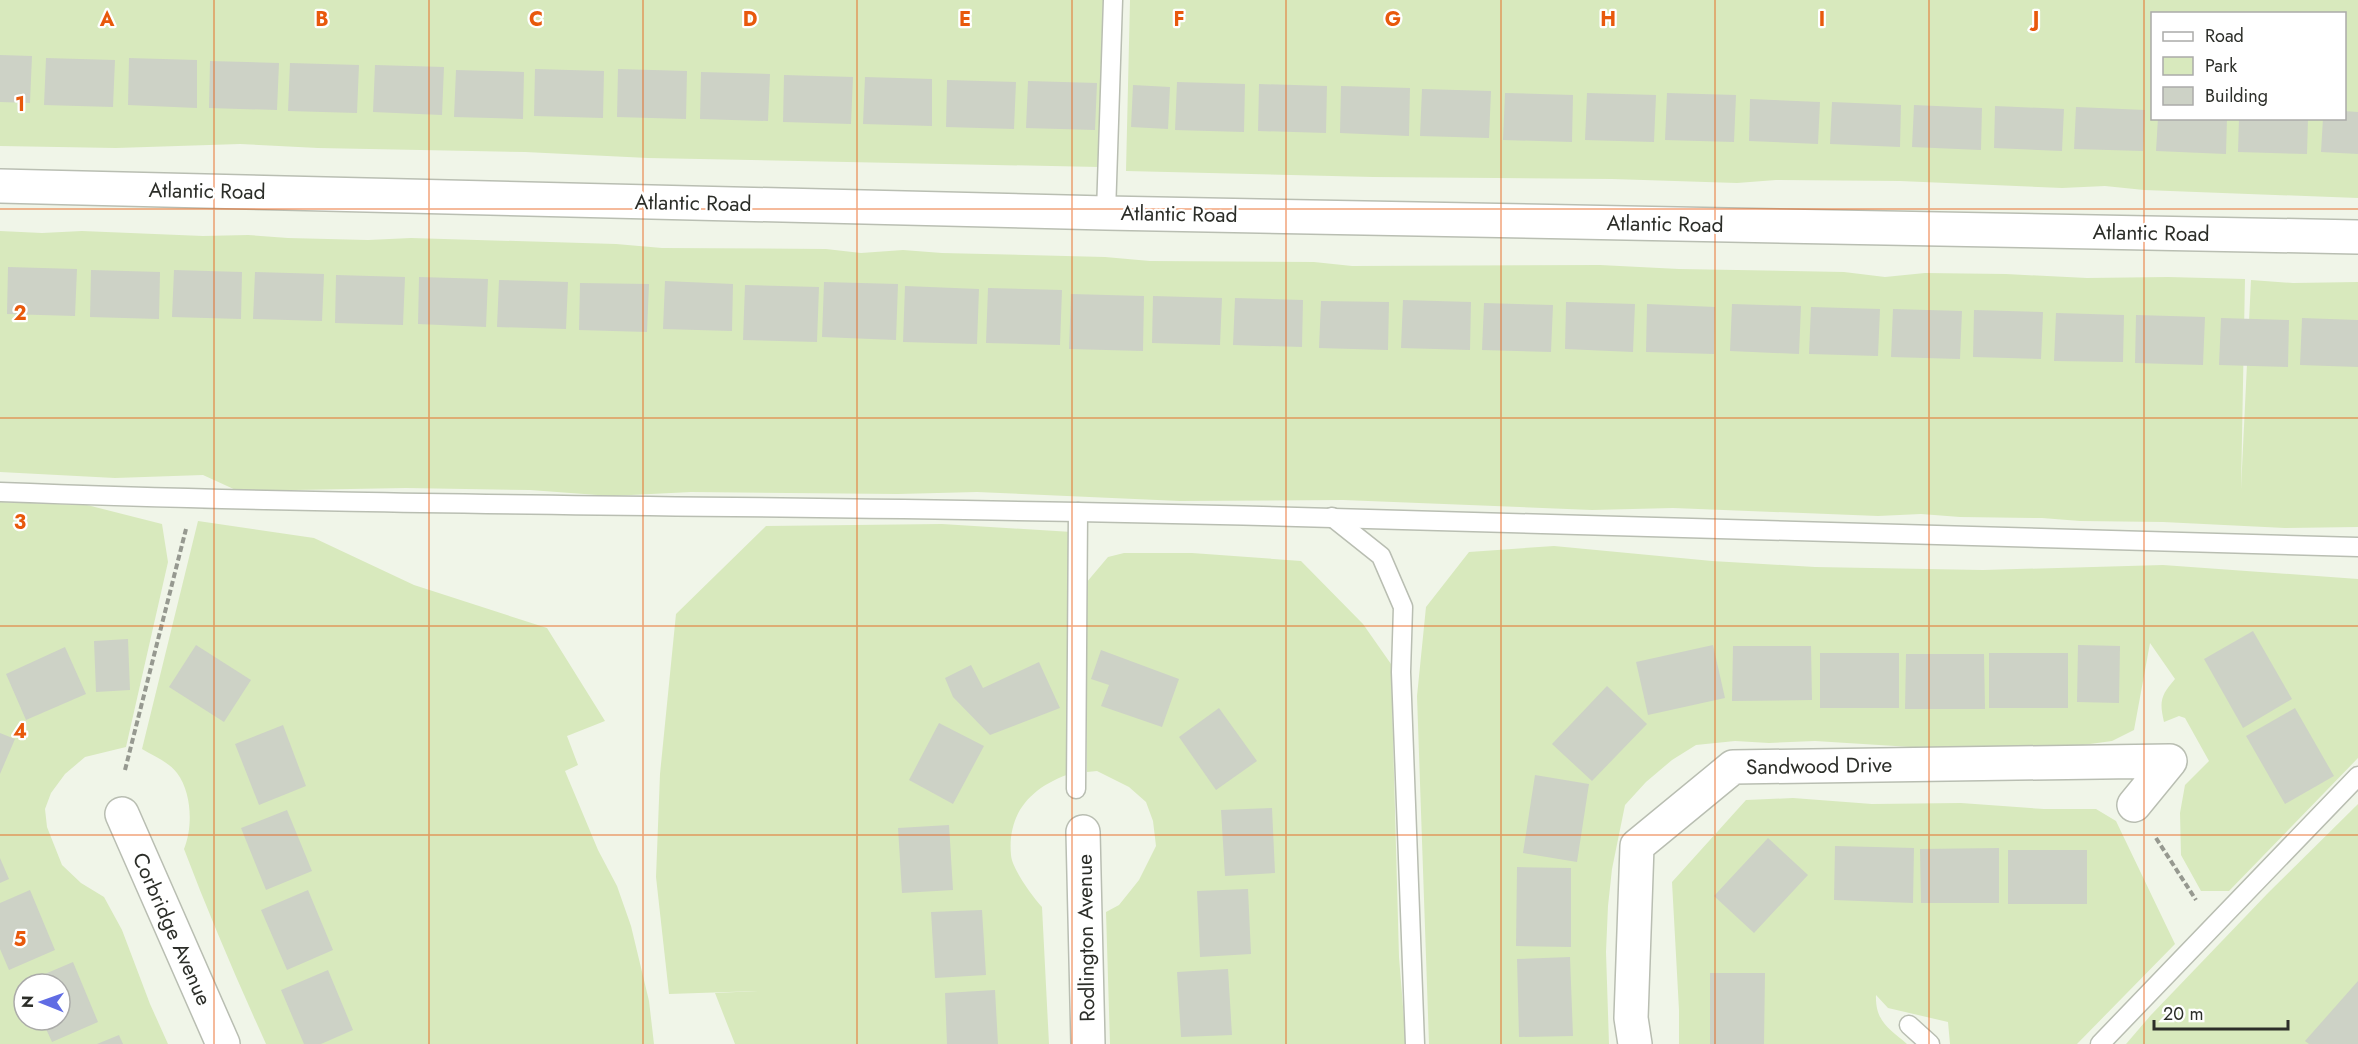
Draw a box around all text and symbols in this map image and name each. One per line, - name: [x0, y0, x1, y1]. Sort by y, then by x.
- text: A: [99, 5, 115, 34]
- text: B: [315, 5, 329, 34]
- text: C: [529, 5, 543, 34]
- text: D: [743, 5, 757, 34]
- text: E: [959, 5, 971, 34]
- text: F: [1173, 5, 1185, 34]
- text: G: [1385, 5, 1401, 34]
- text: H: [1600, 5, 1616, 34]
- text: I: [1819, 5, 1825, 34]
- text: J: [2029, 5, 2039, 34]
- legend: [2151, 12, 2346, 120]
- text: Road: [2205, 23, 2244, 49]
- text: Park: [2205, 53, 2237, 79]
- text: Building: [2205, 83, 2268, 109]
- text: 1: [15, 90, 25, 119]
- street label: Atlantic Road: [148, 175, 266, 207]
- street label: Atlantic Road: [634, 187, 752, 219]
- street label: Atlantic Road: [1120, 198, 1238, 230]
- street label: Atlantic Road: [1606, 208, 1724, 240]
- street label: Atlantic Road: [2092, 217, 2210, 249]
- text: 2: [13, 299, 27, 328]
- text: 3: [14, 508, 26, 537]
- text: 4: [13, 717, 27, 746]
- street label: Sandwood Drive: [1746, 750, 1893, 782]
- street label: Corbridge Avenue: [125, 848, 219, 1010]
- street label: Rodlington Avenue: [1070, 854, 1102, 1022]
- text: 5: [14, 925, 27, 954]
- north arrow: [12, 972, 72, 1032]
- scale bar: [2154, 993, 2288, 1031]
- text: N: [16, 995, 39, 1008]
- text: 20 m: [2163, 1001, 2203, 1027]

